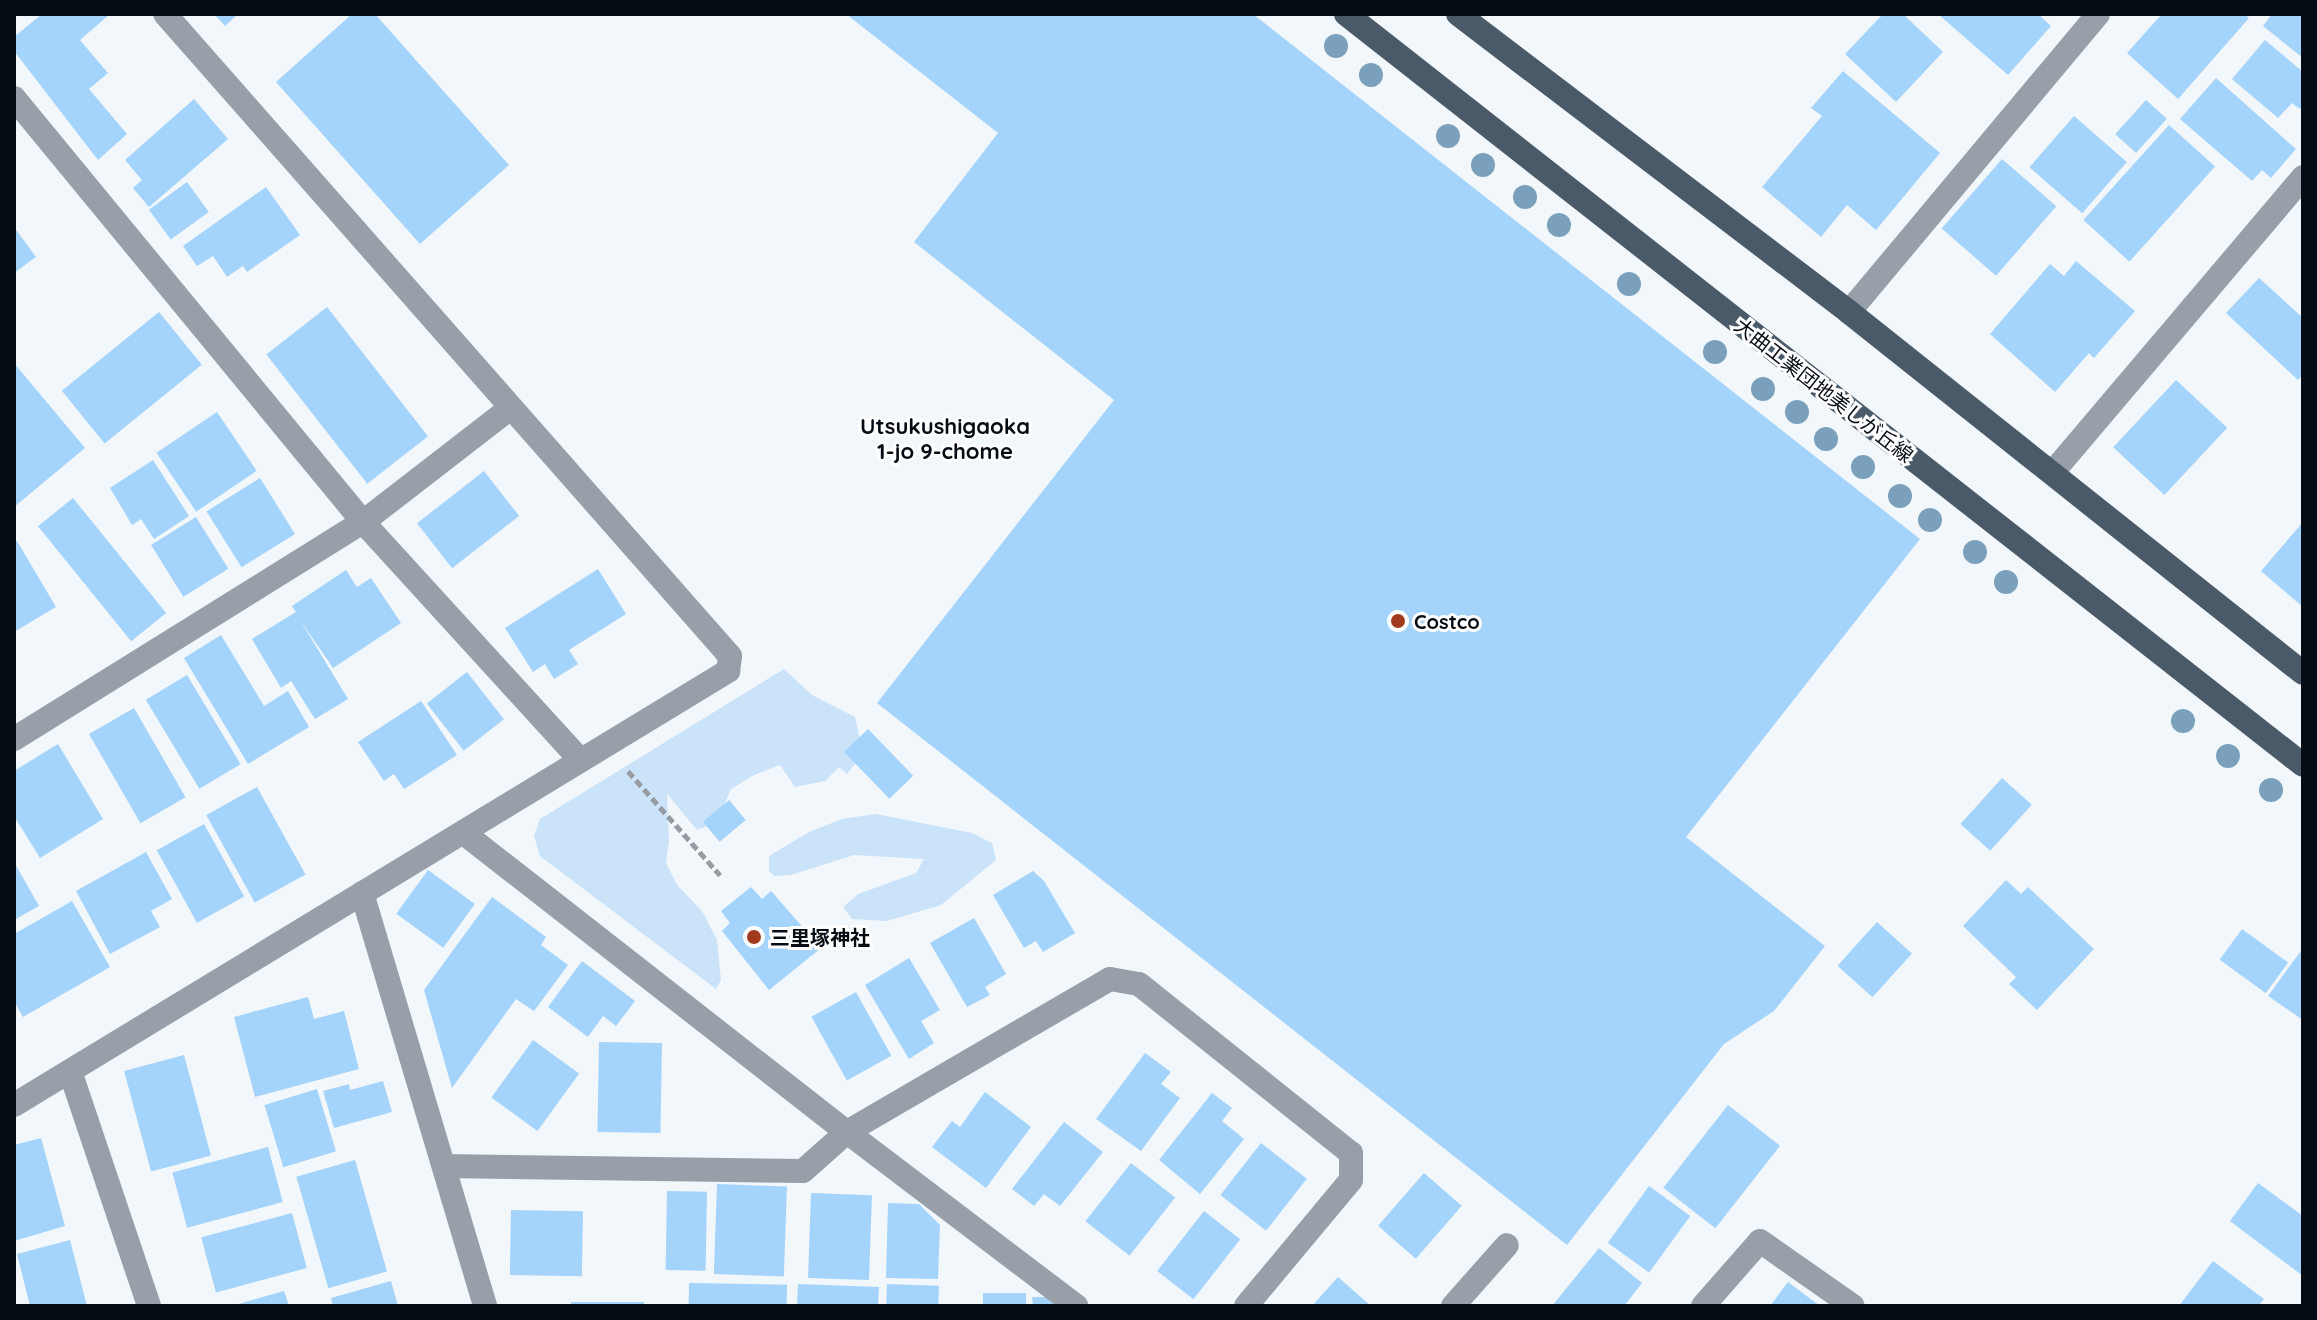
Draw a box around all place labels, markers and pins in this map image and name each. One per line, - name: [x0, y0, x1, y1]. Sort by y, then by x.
- place label: Costco: [1414, 609, 1480, 633]
- marker: Costco: [1389, 612, 1407, 630]
- place label: 三里塚神社: [770, 925, 870, 949]
- marker: 三里塚神社: [745, 928, 763, 946]

